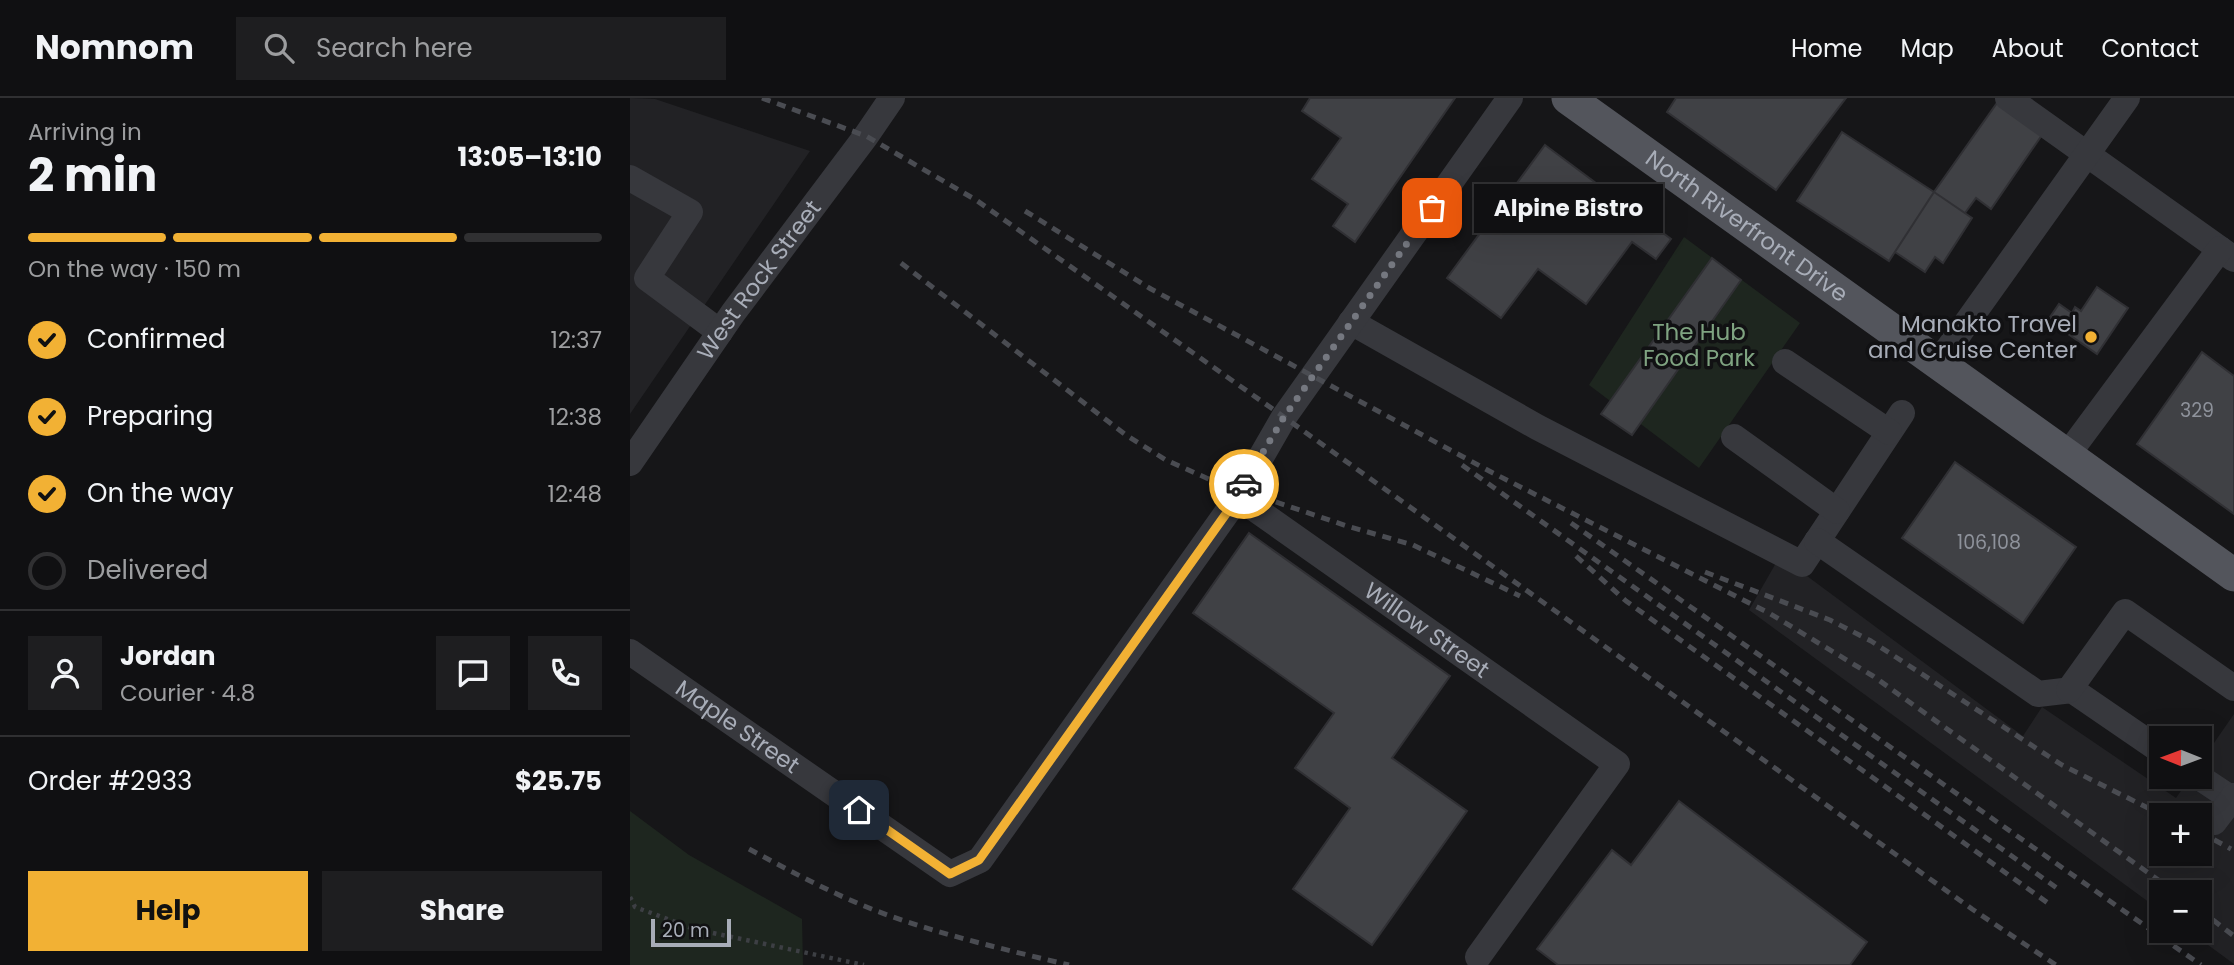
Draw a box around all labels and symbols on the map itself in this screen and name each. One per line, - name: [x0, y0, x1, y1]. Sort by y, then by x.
- street label: North Riverfront Drive: [1639, 143, 1855, 310]
- pin: [1402, 178, 1462, 238]
- callout: Alpine Bistro: [1474, 184, 1663, 232]
- street label: West Rock Street: [689, 193, 829, 366]
- place label: Manakto Travel and Cruise Center: [1868, 308, 2077, 366]
- park label: The Hub Food Park: [1643, 316, 1755, 374]
- marker: Manakto Travel and Cruise Center: [2083, 329, 2099, 345]
- house number: 329: [2180, 397, 2214, 424]
- courier: [1209, 449, 1279, 519]
- house number: 106,108: [1957, 529, 2021, 556]
- street label: Willow Street: [1358, 575, 1496, 685]
- street label: Maple Street: [669, 672, 806, 781]
- north arrow: [2149, 726, 2212, 789]
- pin: [829, 780, 889, 840]
- scale bar: [651, 916, 732, 948]

